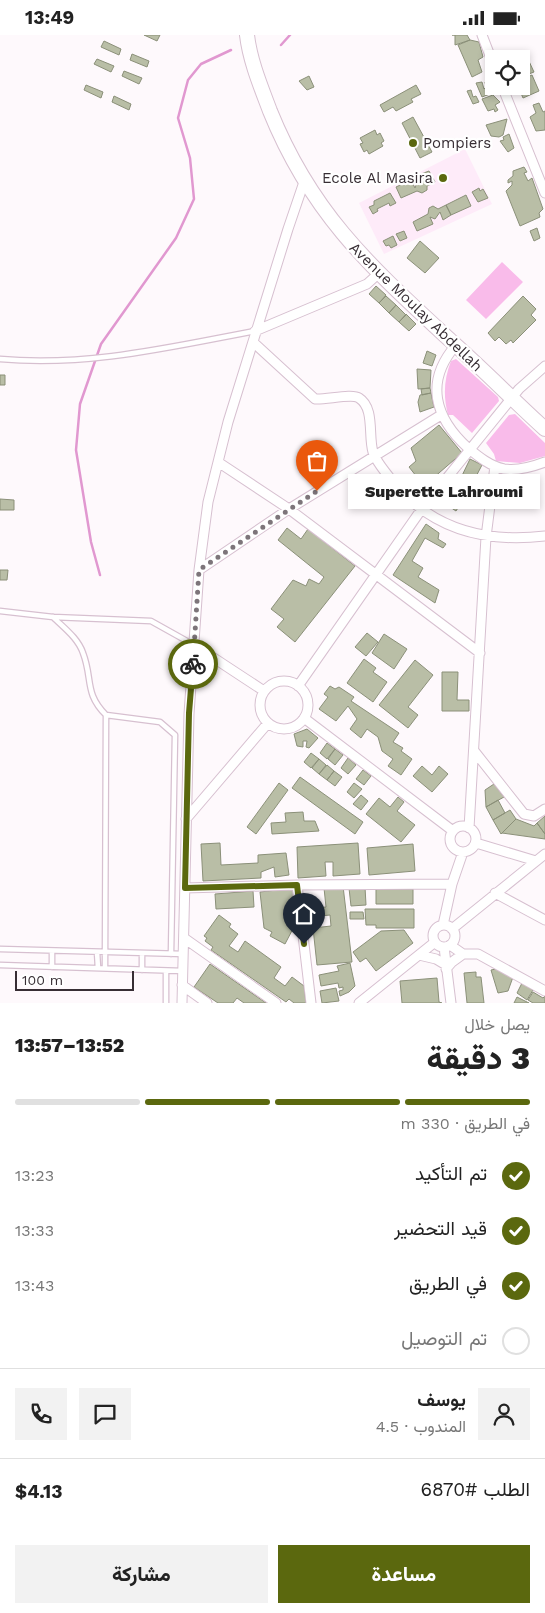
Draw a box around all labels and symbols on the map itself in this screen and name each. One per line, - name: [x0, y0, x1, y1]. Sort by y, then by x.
- place label: Pompiers: [423, 134, 491, 152]
- marker: Pompiers: [407, 137, 419, 149]
- place label: Ecole Al Masira: [322, 169, 434, 187]
- marker: Ecole Al Masira: [437, 172, 449, 184]
- street label: Avenue Moulay Abdellah: [346, 239, 486, 375]
- pin: [296, 440, 338, 491]
- callout: Superette Lahroumi: [347, 473, 540, 509]
- courier: [168, 639, 218, 689]
- pin: [283, 893, 325, 944]
- scale bar: [15, 968, 134, 991]

